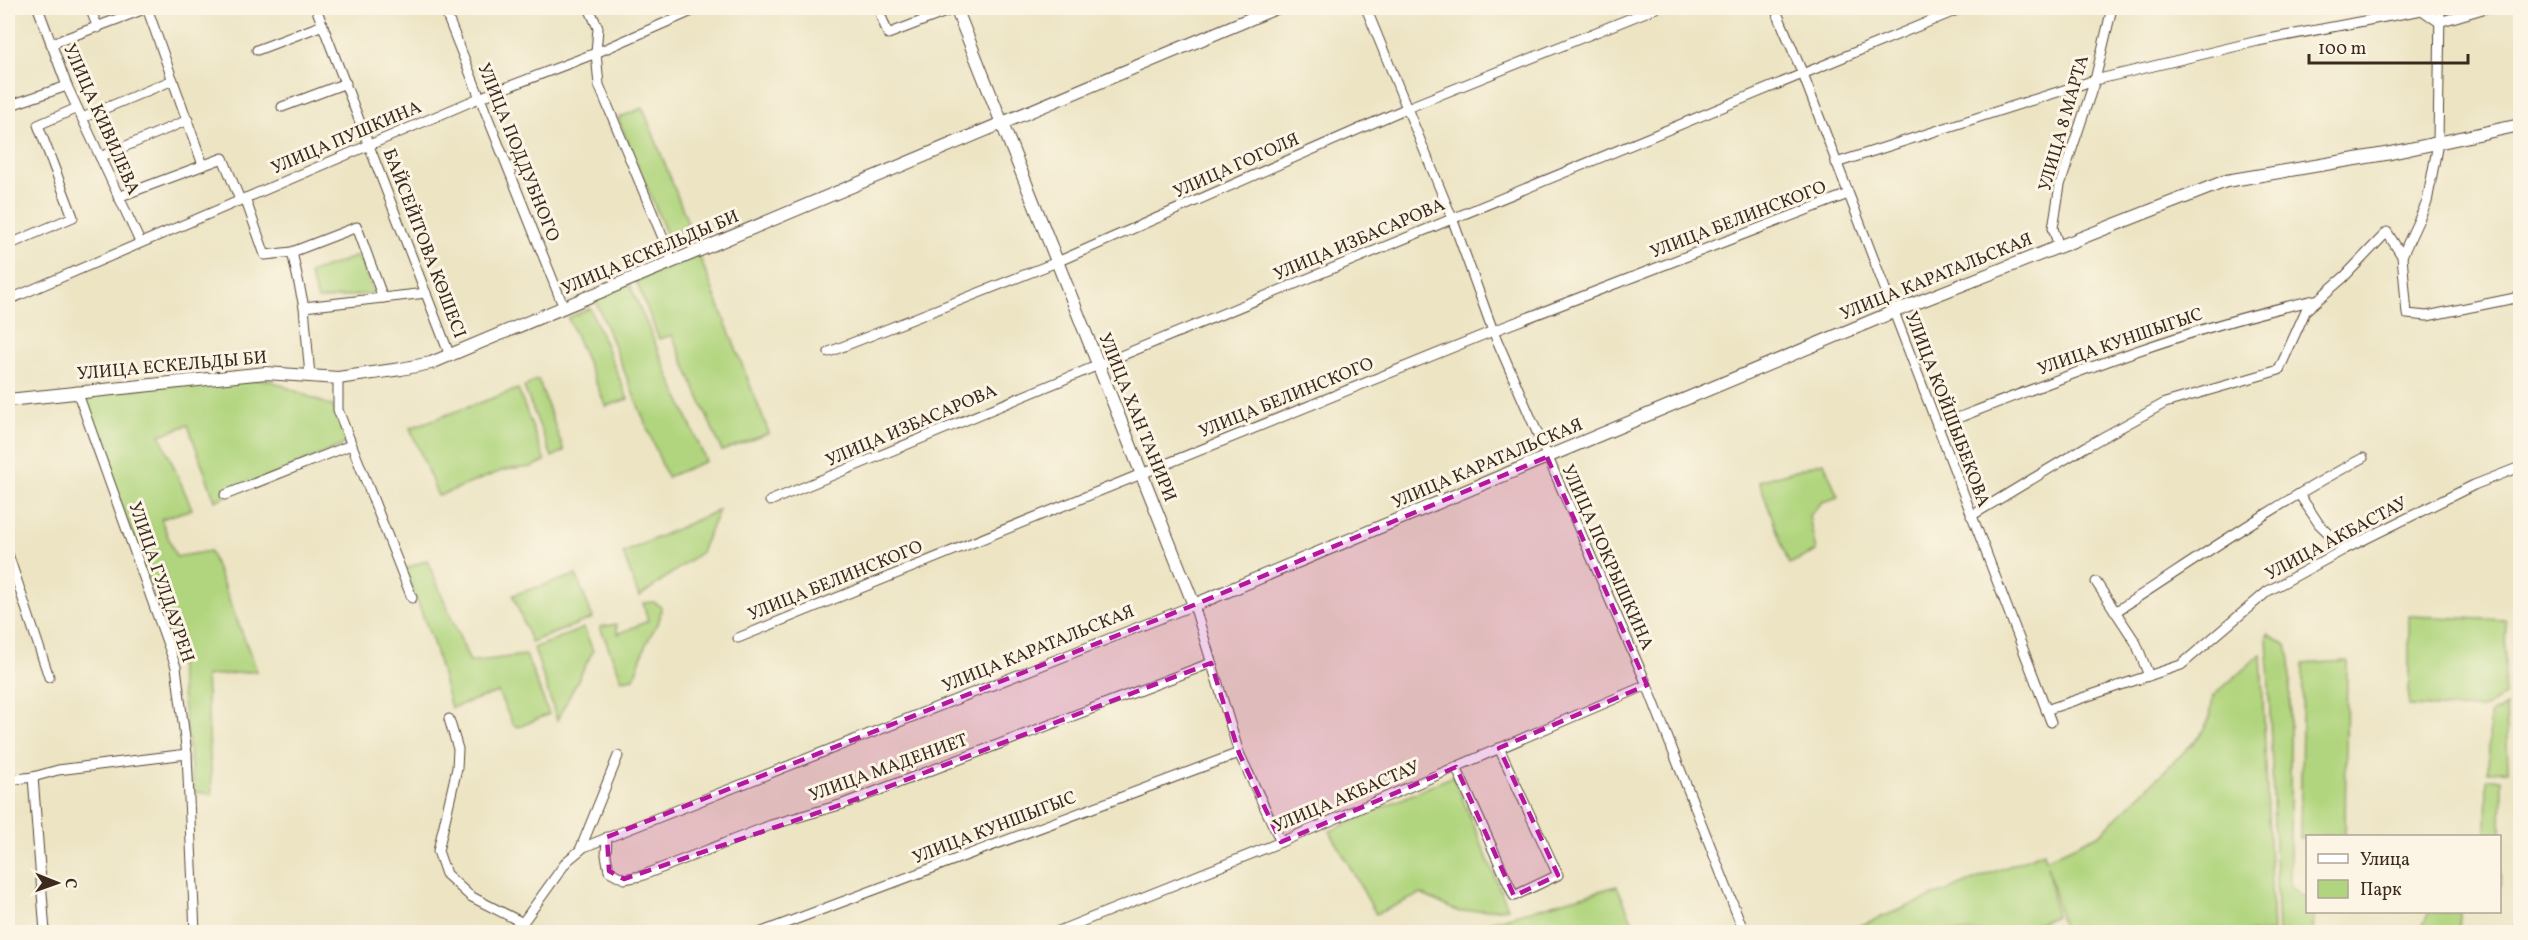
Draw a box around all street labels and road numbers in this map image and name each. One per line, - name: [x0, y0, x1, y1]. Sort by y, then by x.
- street label: УЛИЦА КИВИЛЕВА: [56, 40, 145, 199]
- street label: УЛИЦА 8 МАРТА: [2033, 52, 2096, 194]
- street label: УЛИЦА ПОДДУБНОГО: [470, 60, 565, 246]
- street label: УЛИЦА ПУШКИНА: [268, 95, 426, 181]
- street label: УЛИЦА ГОГОЛЯ: [1170, 127, 1304, 205]
- street label: БАЙСЕЙІТОВА КӨШЕСІ: [376, 145, 471, 342]
- street label: УЛИЦА БЕЛИНСКОГО: [1647, 175, 1830, 266]
- street label: УЛИЦА ИЗБАСАРОВА: [1270, 193, 1449, 288]
- street label: УЛИЦА ЕСКЕЛЬДЫ БИ: [558, 205, 743, 302]
- street label: УЛИЦА КАРАТАЛЬСКАЯ: [1837, 227, 2036, 327]
- street label: УЛИЦА КУНШЫГЫС: [2034, 302, 2207, 382]
- street label: УЛИЦА КОЙШЫБЕКОВА: [1898, 308, 1996, 511]
- street label: УЛИЦА ХАН ТАНИРИ: [1091, 329, 1182, 506]
- street label: УЛИЦА ЕСКЕЛЬДЫ БИ: [76, 346, 268, 387]
- street label: УЛИЦА БЕЛИНСКОГО: [1195, 352, 1378, 445]
- street label: УЛИЦА ИЗБАСАРОВА: [822, 379, 1001, 474]
- street label: УЛИЦА КАРАТАЛЬСКАЯ: [1388, 413, 1587, 516]
- street label: УЛИЦА ПОКРЫШКИНА: [1554, 461, 1659, 655]
- street label: УЛИЦА АКБАСТАУ: [2261, 491, 2412, 587]
- street label: УЛИЦА ГУЛДАУРЕН: [121, 499, 200, 666]
- street label: УЛИЦА БЕЛИНСКОГО: [744, 535, 927, 628]
- street label: УЛИЦА КАРАТАЛЬСКАЯ: [939, 599, 1138, 699]
- street label: УЛИЦА МАДЕНИЕТ: [806, 728, 972, 809]
- street label: УЛИЦА АКБАСТАУ: [1269, 755, 1424, 840]
- street label: УЛИЦА КУНШЫГЫС: [909, 786, 1080, 871]

